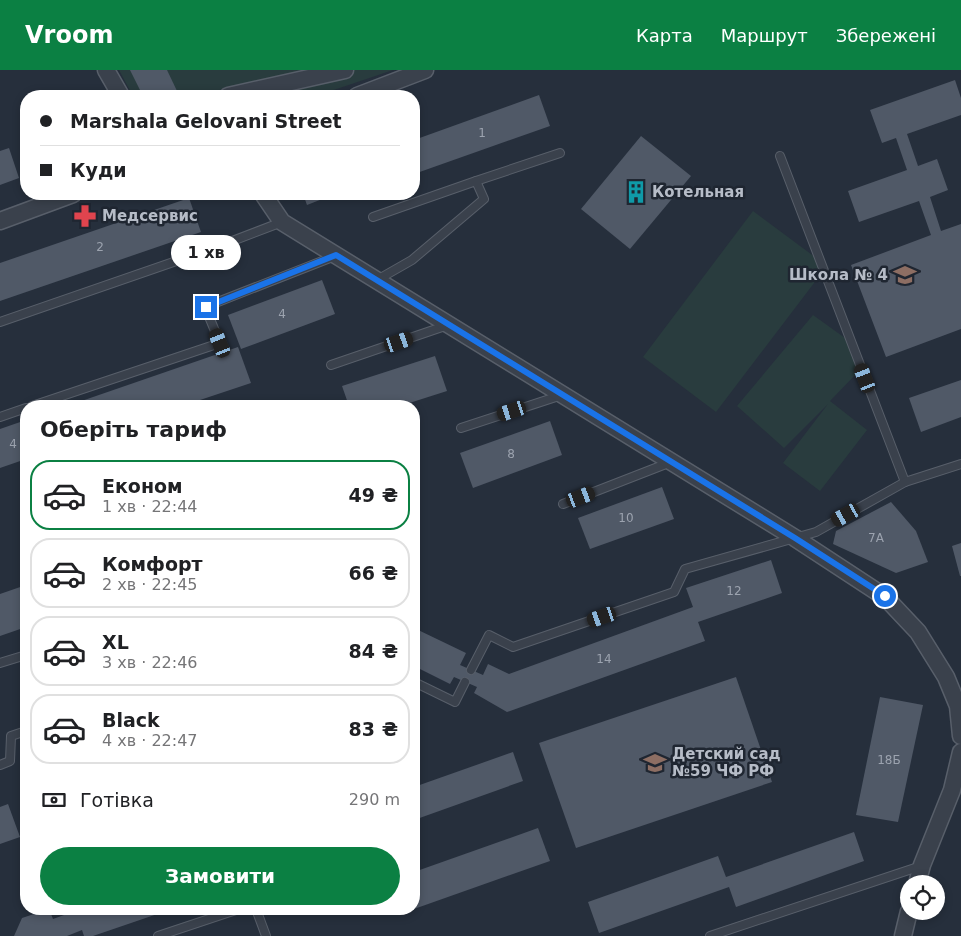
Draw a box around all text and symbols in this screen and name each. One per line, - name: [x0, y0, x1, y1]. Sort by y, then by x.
- text: Vroom: [25, 21, 113, 49]
- text: Карта: [636, 25, 693, 46]
- text: Маршрут: [721, 25, 808, 46]
- text: Збережені: [836, 25, 936, 46]
- text: Marshala Gelovani Street: [70, 110, 342, 132]
- house number: 1: [478, 126, 486, 140]
- text: Куди: [70, 159, 127, 181]
- building icon: Котельная: [623, 179, 649, 205]
- place label: Котельная: [652, 183, 744, 201]
- pharmacy icon: Медсервис: [72, 203, 98, 229]
- place label: Медсервис: [102, 207, 198, 225]
- callout: 1 хв: [171, 234, 241, 270]
- house number: 2: [96, 240, 104, 254]
- text: 1 хв: [187, 243, 225, 262]
- school or university icon: Школа № 4: [892, 262, 918, 288]
- place label: Школа № 4: [789, 266, 888, 284]
- route end: [195, 296, 217, 318]
- house number: 4: [278, 307, 286, 321]
- car: [207, 326, 232, 360]
- car: [382, 330, 415, 354]
- car: [852, 361, 877, 395]
- car: [495, 399, 528, 423]
- text: Оберіть тариф: [40, 417, 227, 442]
- house number: 4: [9, 437, 17, 451]
- house number: 8: [507, 447, 515, 461]
- icon: car: [42, 473, 87, 518]
- text: Економ: [102, 475, 183, 497]
- text: 49 ₴: [349, 484, 398, 506]
- car: [564, 485, 597, 509]
- text: 1 хв · 22:44: [102, 497, 198, 516]
- car: [829, 501, 862, 529]
- house number: 10: [618, 511, 634, 525]
- house number: 7А: [868, 531, 885, 545]
- icon: car: [42, 551, 87, 596]
- text: Комфорт: [102, 553, 203, 575]
- text: 66 ₴: [349, 562, 398, 584]
- text: 2 хв · 22:45: [102, 575, 198, 594]
- house number: 12: [726, 584, 742, 598]
- route start: [874, 585, 896, 607]
- car: [585, 605, 618, 629]
- icon: car: [42, 629, 87, 674]
- text: XL: [102, 631, 129, 653]
- text: 84 ₴: [349, 640, 398, 662]
- house number: 14: [596, 652, 612, 666]
- text: 3 хв · 22:46: [102, 653, 198, 672]
- icon: car: [42, 707, 87, 752]
- text: Black: [102, 709, 160, 731]
- text: 83 ₴: [349, 718, 398, 740]
- text: 4 хв · 22:47: [102, 731, 198, 750]
- place label: Детский сад №59 ЧФ РФ: [672, 745, 781, 780]
- school or university icon: Детский сад №59 ЧФ РФ: [642, 750, 668, 776]
- house number: 18Б: [877, 753, 901, 767]
- icon: cash: [40, 786, 68, 814]
- text: Готівка: [80, 789, 154, 811]
- text: 290 m: [349, 790, 400, 809]
- button: Замовити: [40, 847, 400, 905]
- map controls: [900, 875, 945, 920]
- button: locate: [900, 875, 945, 920]

